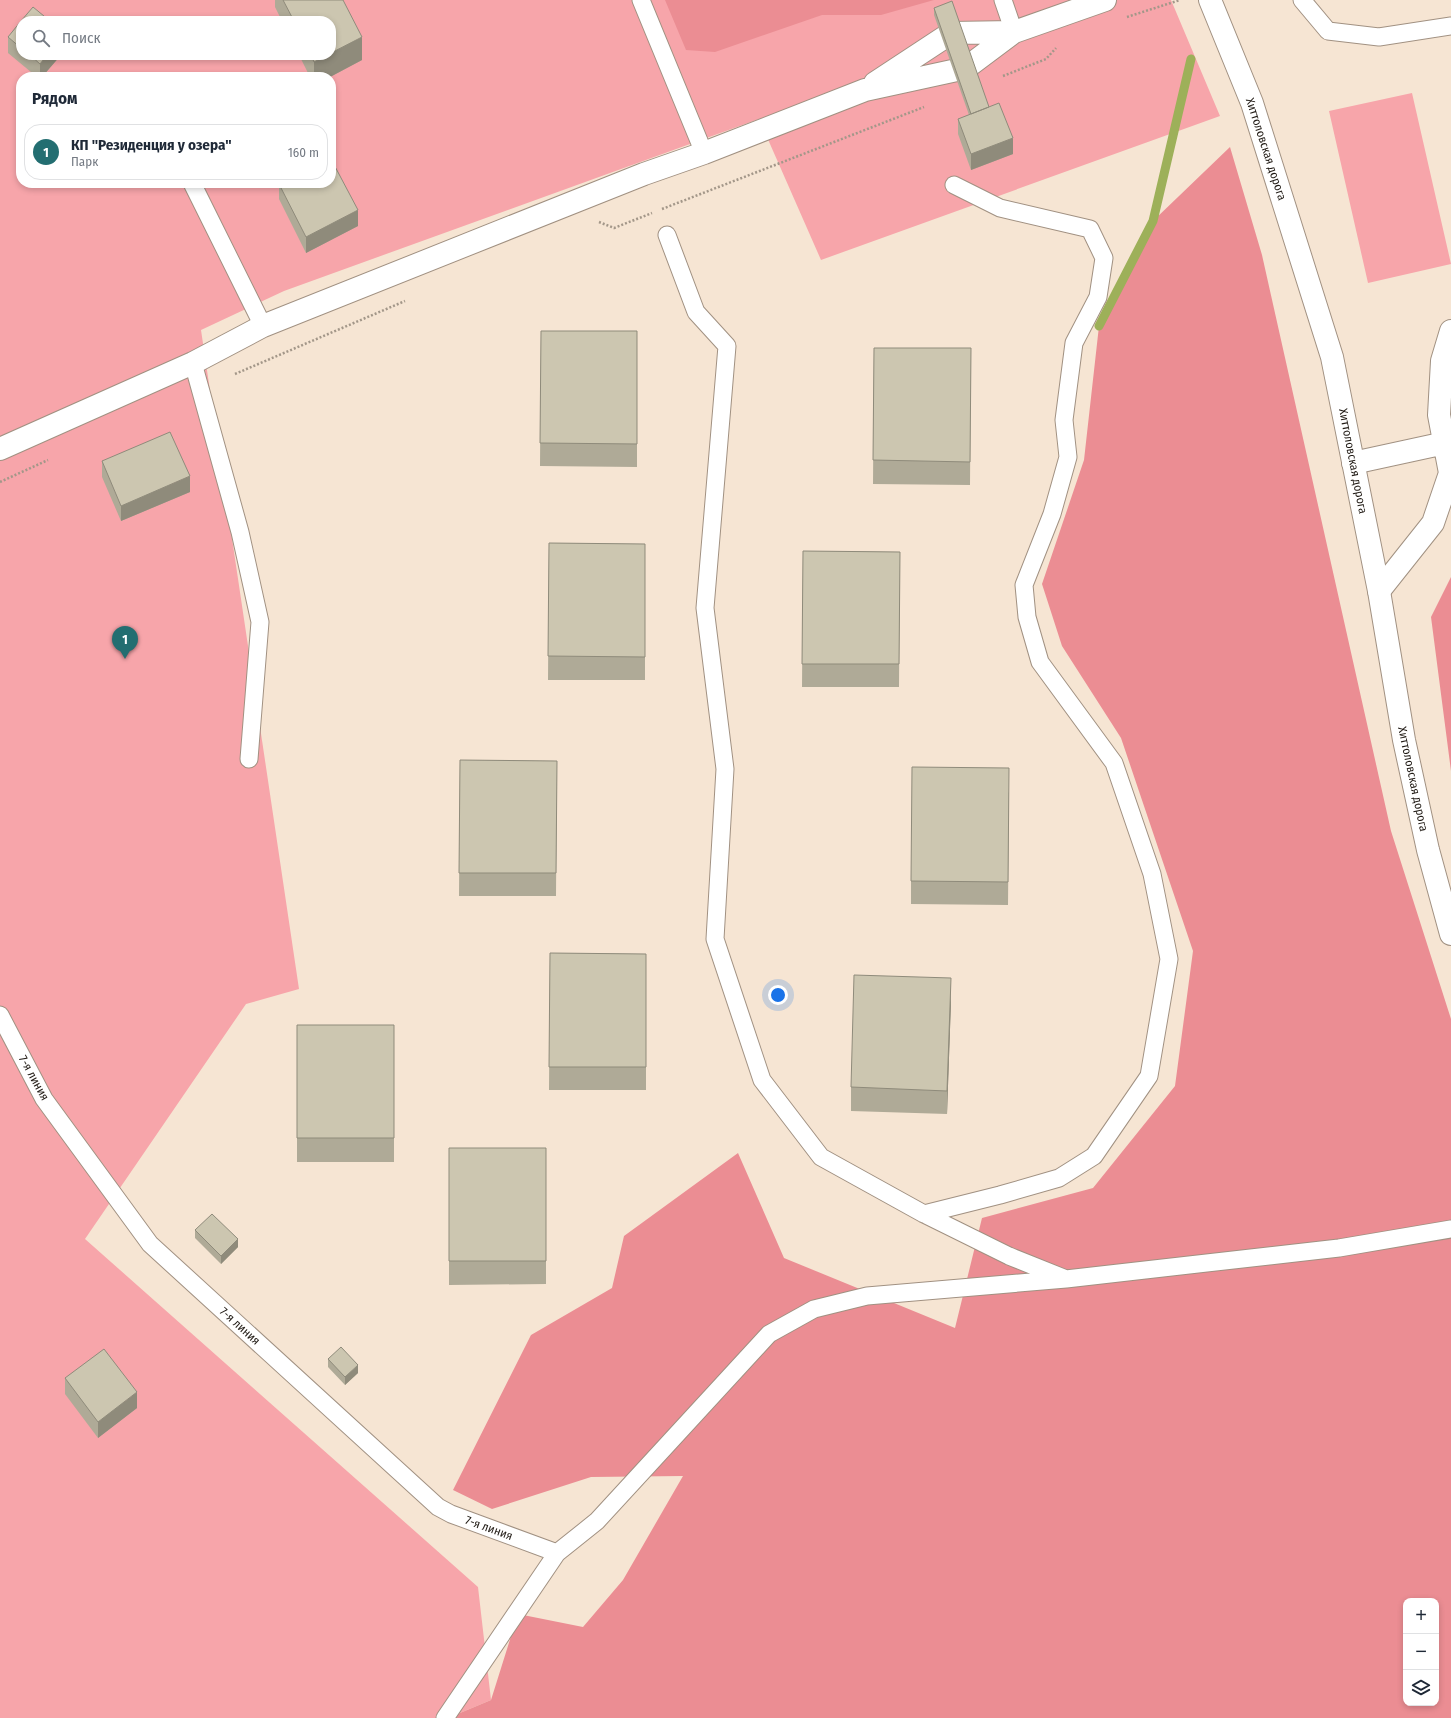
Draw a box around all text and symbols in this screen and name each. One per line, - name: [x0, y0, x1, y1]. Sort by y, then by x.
- search box: [16, 16, 336, 60]
- icon: search: [30, 27, 52, 49]
- text: Поиск: [62, 29, 100, 47]
- text: Рядом: [32, 88, 77, 109]
- street label: Хиттоловская дорога: [1243, 96, 1289, 202]
- text: КП "Резиденция у озера": [71, 136, 232, 154]
- text: 1: [43, 145, 49, 160]
- text: 160 m: [288, 145, 319, 160]
- text: Парк: [71, 154, 98, 169]
- street label: Хиттоловская дорога: [1336, 407, 1370, 515]
- pin: 1: [112, 626, 138, 659]
- street label: Хиттоловская дорога: [1395, 725, 1431, 833]
- your location: [768, 985, 788, 1005]
- street label: 7-я линия: [16, 1053, 52, 1103]
- street label: 7-я линия: [217, 1304, 263, 1348]
- street label: 7-я линия: [463, 1513, 515, 1543]
- map controls: [1403, 1598, 1439, 1706]
- button: +: [1403, 1598, 1439, 1634]
- button: −: [1403, 1634, 1439, 1670]
- button: layers: [1403, 1670, 1439, 1706]

